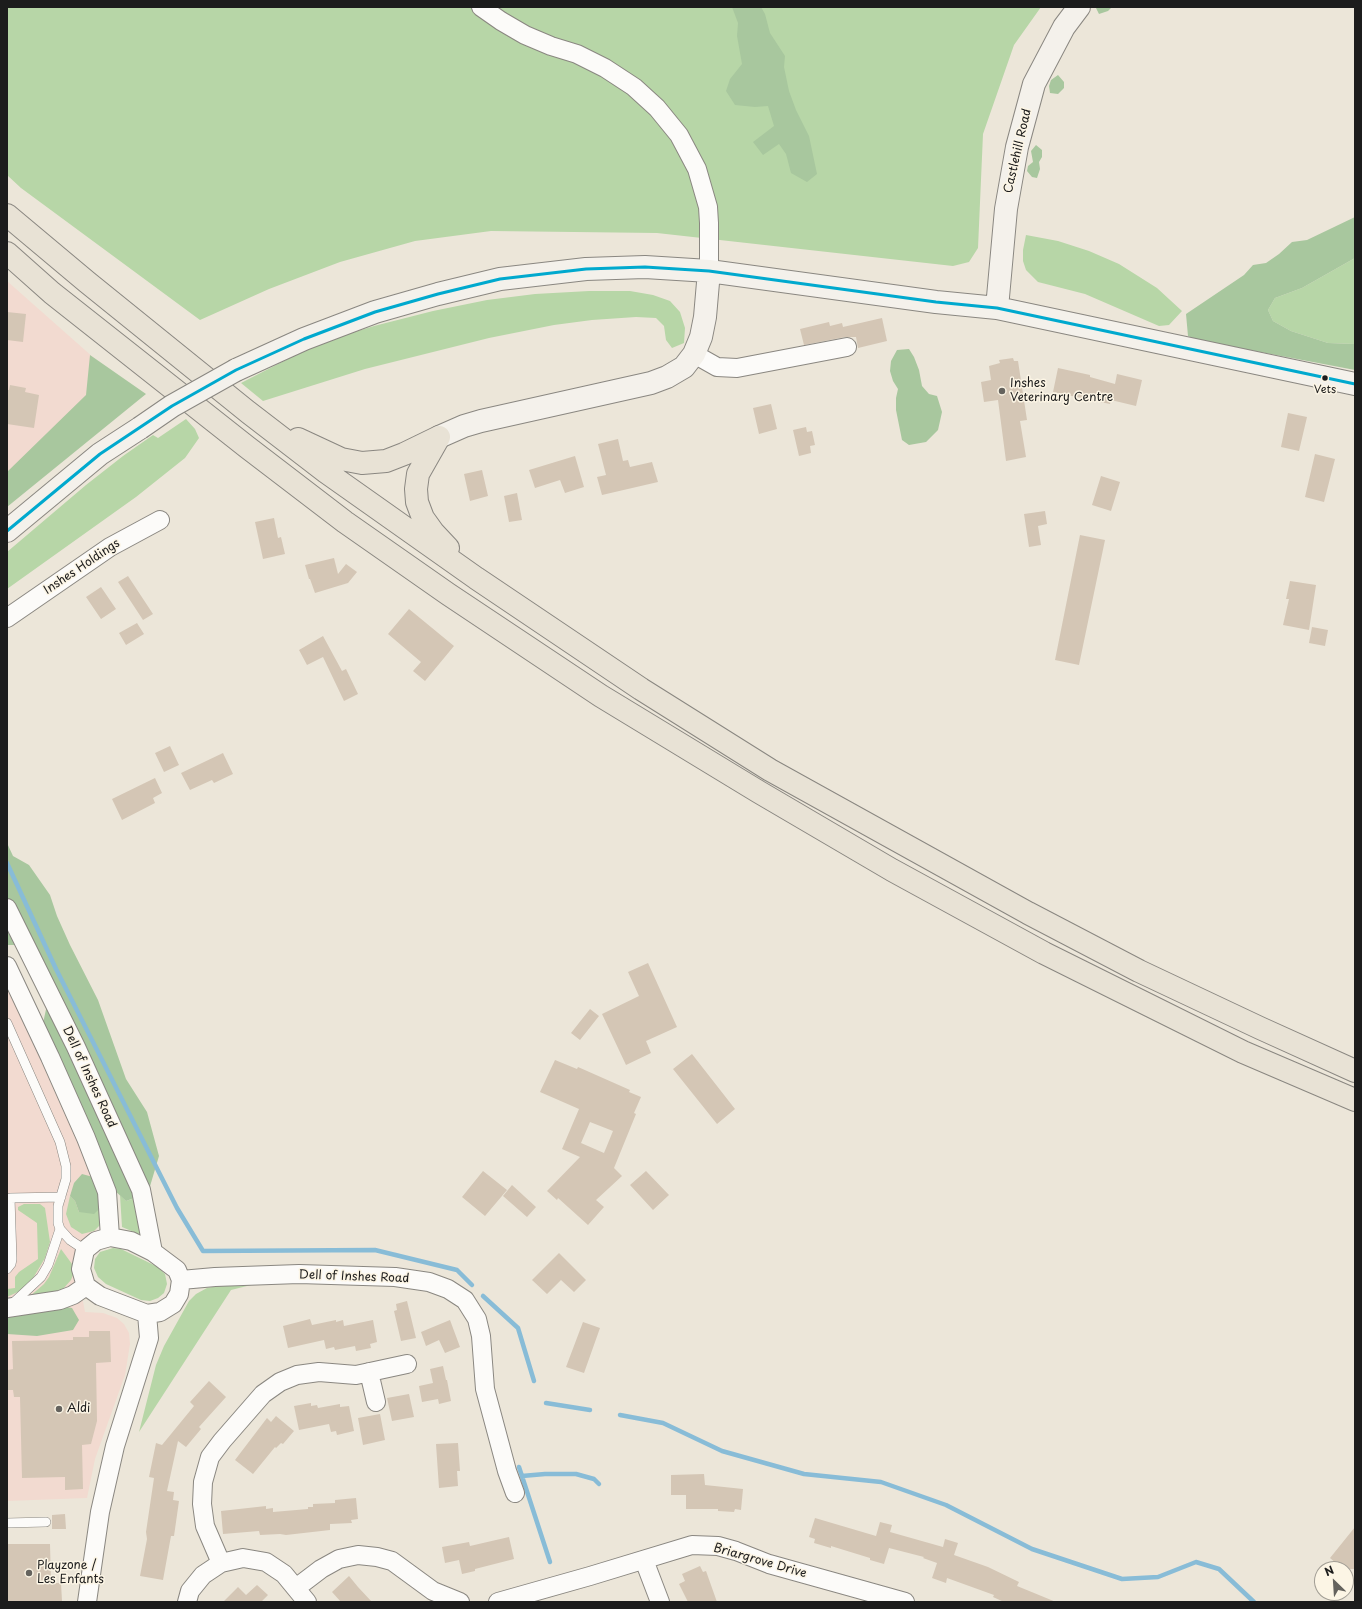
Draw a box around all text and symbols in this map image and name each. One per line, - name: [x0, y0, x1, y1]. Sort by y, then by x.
- street label: Castlehill Road: [1001, 107, 1035, 195]
- marker: Vets: [1320, 373, 1330, 383]
- place label: Inshes Veterinary Centre: [1010, 377, 1113, 405]
- place label: Vets: [1314, 383, 1336, 397]
- marker: Inshes Veterinary Centre: [997, 386, 1007, 396]
- street label: Inshes Holdings: [41, 536, 123, 598]
- street label: Dell of Inshes Road: [59, 1024, 119, 1130]
- street label: Dell of Inshes Road: [298, 1268, 410, 1286]
- place label: Aldi: [67, 1402, 90, 1416]
- marker: Aldi: [54, 1404, 64, 1414]
- street label: Briargrove Drive: [712, 1541, 808, 1581]
- place label: Playzone / Les Enfants: [37, 1559, 104, 1587]
- north arrow: [1314, 1561, 1354, 1601]
- text: N: [1322, 1561, 1337, 1580]
- marker: Playzone / Les Enfants: [24, 1568, 34, 1578]

